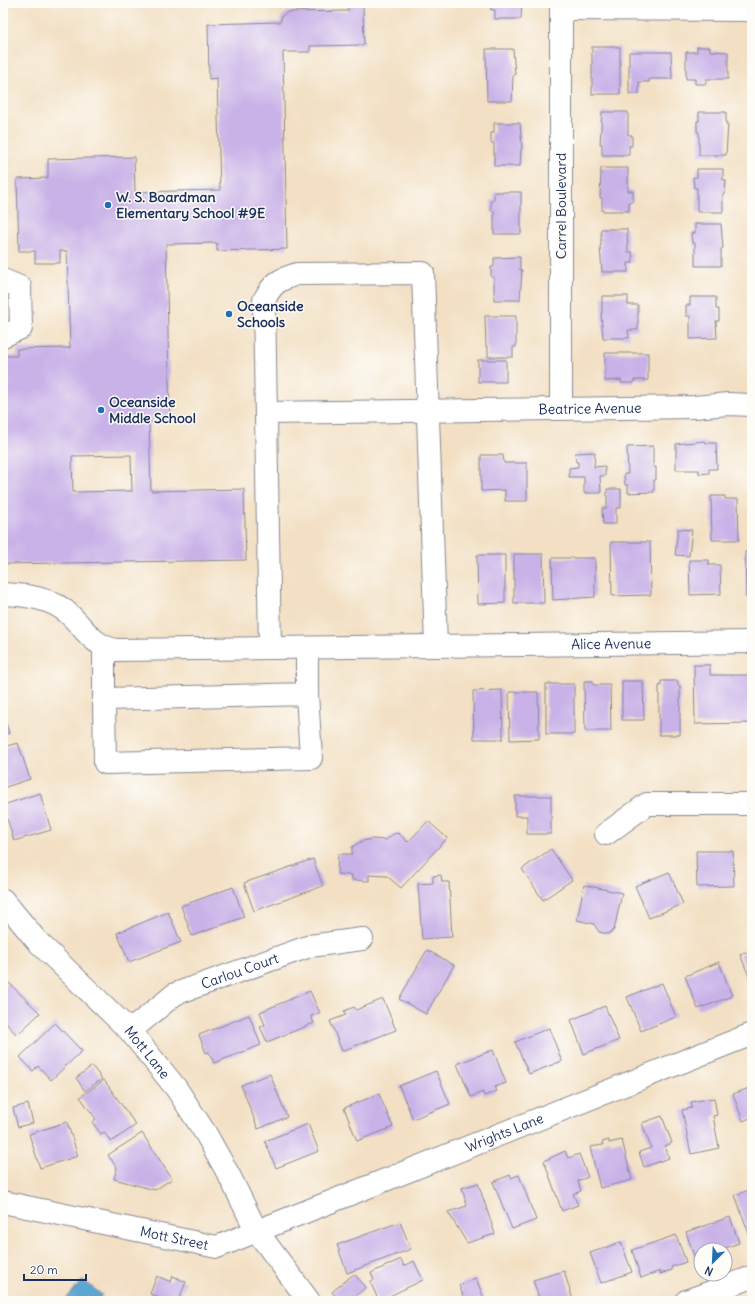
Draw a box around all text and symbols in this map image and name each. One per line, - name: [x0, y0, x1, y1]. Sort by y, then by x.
- street label: Carrel Boulevard: [552, 153, 570, 259]
- place label: W. S. Boardman Elementary School #9E: [116, 188, 265, 222]
- marker: W. S. Boardman Elementary School #9E: [103, 200, 113, 210]
- place label: Oceanside Schools: [237, 297, 304, 331]
- marker: Oceanside Schools: [224, 309, 234, 319]
- place label: Oceanside Middle School: [109, 393, 196, 427]
- street label: Beatrice Avenue: [538, 399, 642, 418]
- marker: Oceanside Middle School: [96, 405, 106, 415]
- street label: Alice Avenue: [571, 634, 651, 653]
- street label: Carlou Court: [199, 949, 281, 993]
- street label: Mott Lane: [120, 1022, 174, 1082]
- street label: Wrights Lane: [463, 1109, 546, 1156]
- street label: Mott Street: [139, 1222, 210, 1254]
- north arrow: [693, 1242, 733, 1282]
- scale bar: [24, 1256, 86, 1282]
- text: 20 m: [30, 1262, 58, 1277]
- text: N: [703, 1263, 715, 1279]

